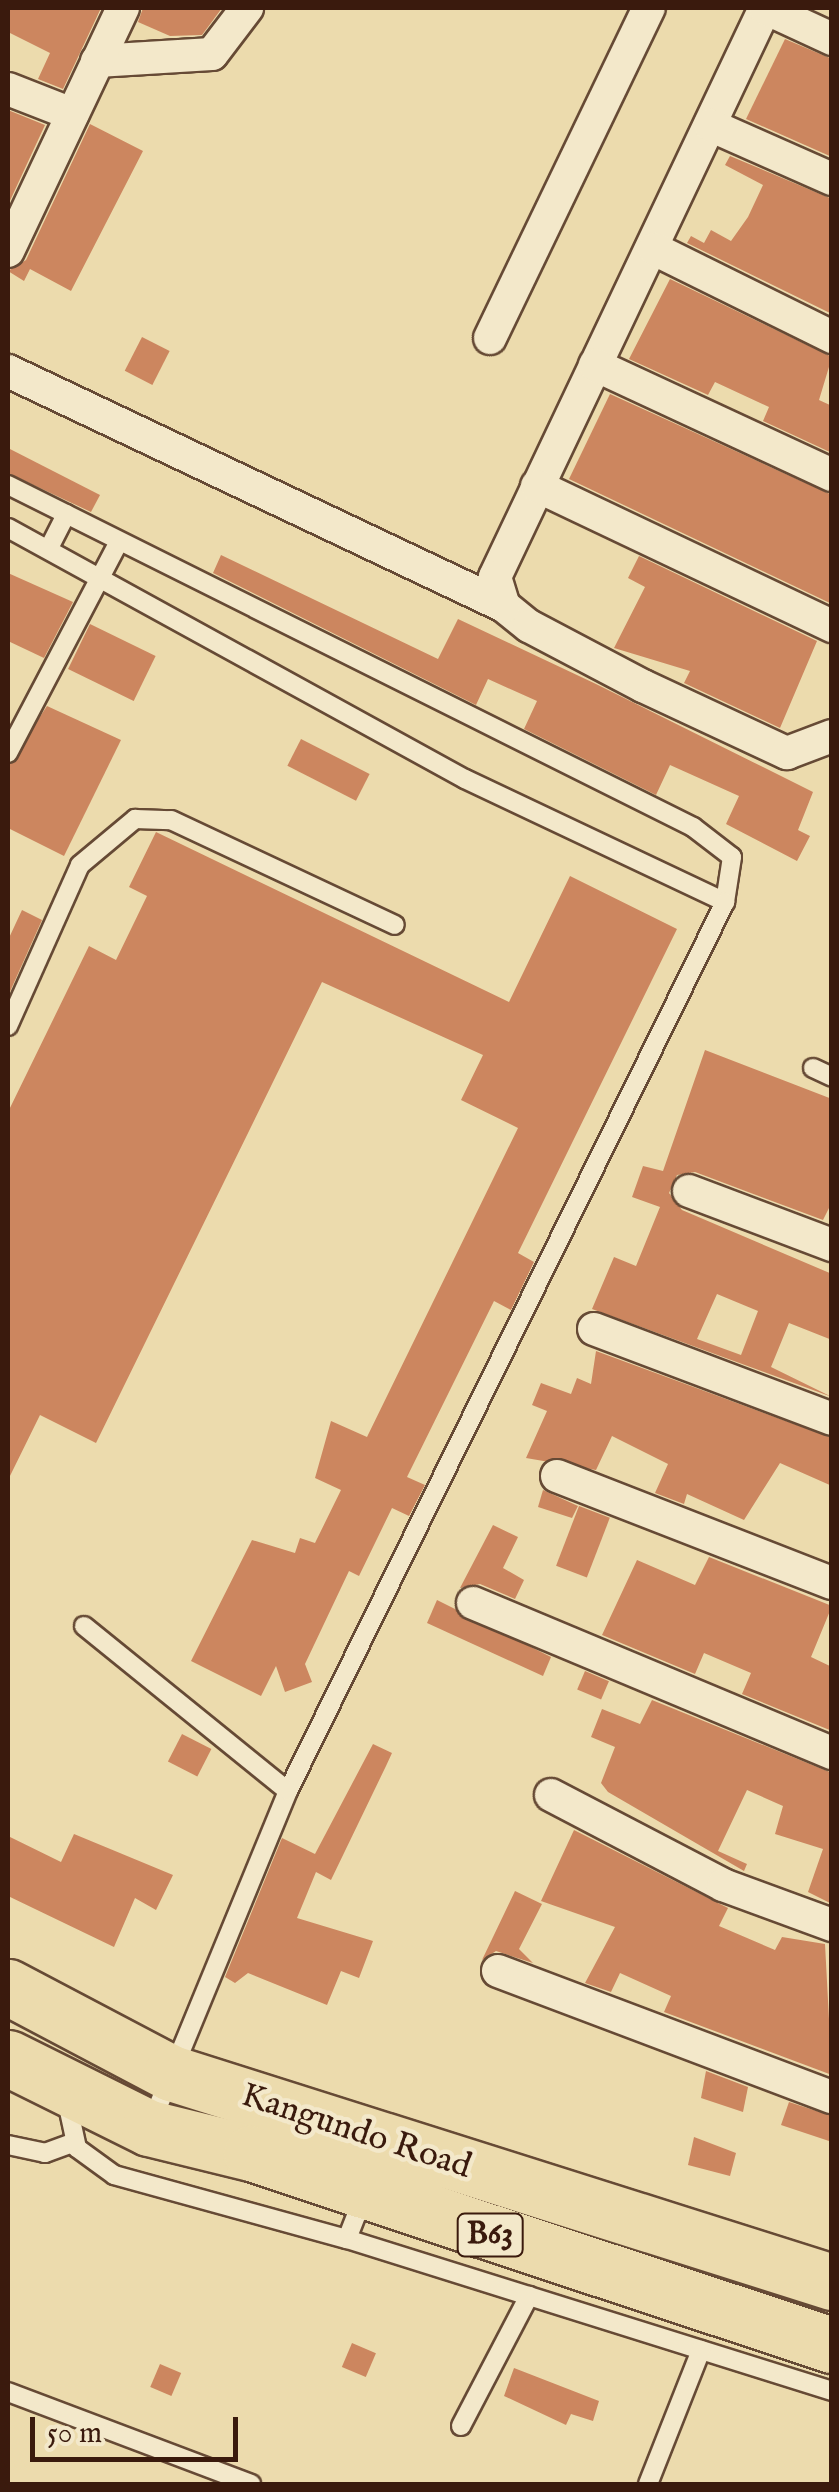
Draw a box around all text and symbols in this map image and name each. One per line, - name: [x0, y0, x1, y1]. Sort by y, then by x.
- street label: Kangundo Road: [236, 2075, 476, 2189]
- road number: B63: [455, 2208, 525, 2262]
- scale bar: [35, 2397, 242, 2459]
- text: 50 m: [47, 2415, 102, 2453]

